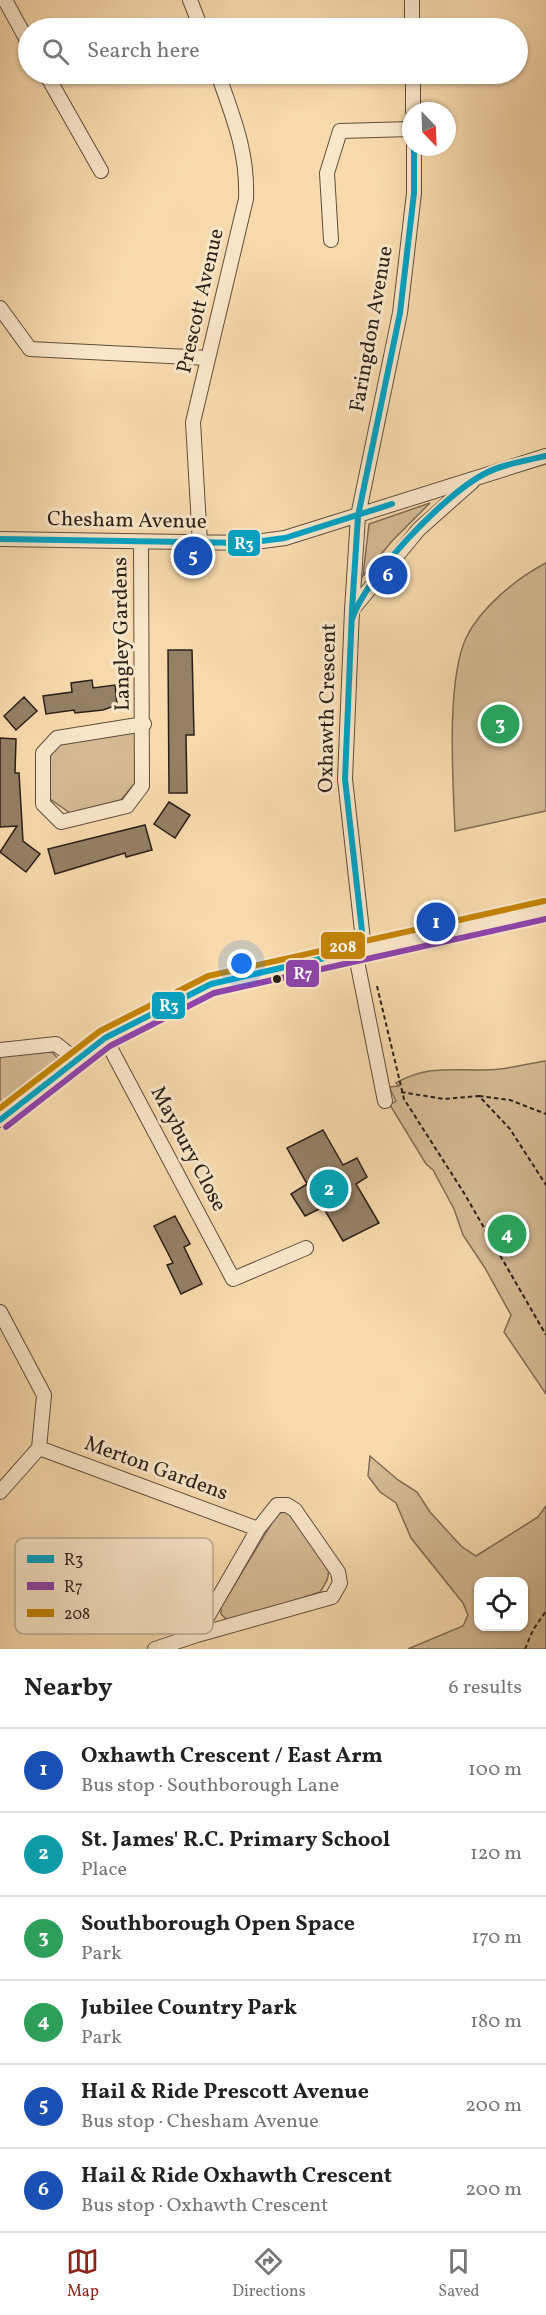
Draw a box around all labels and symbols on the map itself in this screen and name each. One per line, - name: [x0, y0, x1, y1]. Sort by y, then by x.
- north arrow: [402, 102, 456, 156]
- street label: Prescott Avenue: [170, 226, 232, 376]
- street label: Faringdon Avenue: [343, 244, 401, 414]
- street label: Chesham Avenue: [47, 505, 207, 537]
- line badge: R3: [227, 529, 261, 557]
- pin: 5: [174, 534, 212, 578]
- text: R3: [234, 534, 254, 556]
- pin: 6: [368, 552, 408, 598]
- street label: Langley Gardens: [106, 557, 138, 711]
- street label: Oxhawth Crescent: [312, 623, 344, 793]
- pin: 3: [480, 702, 520, 746]
- pin: 1: [416, 900, 456, 944]
- line badge: 208: [320, 931, 366, 960]
- text: 208: [330, 937, 356, 959]
- your location: [227, 949, 256, 978]
- line badge: R7: [285, 959, 320, 988]
- text: R7: [294, 964, 313, 986]
- unlabelled marker: [271, 973, 283, 985]
- line badge: R3: [151, 991, 186, 1020]
- text: R3: [159, 996, 179, 1018]
- street label: Maybury Close: [143, 1081, 233, 1217]
- pin: 2: [310, 1166, 348, 1212]
- pin: 4: [488, 1212, 526, 1256]
- street label: Merton Gardens: [80, 1430, 232, 1508]
- legend: [15, 1538, 213, 1634]
- text: R3: [64, 1550, 83, 1572]
- text: R7: [64, 1577, 83, 1599]
- text: 208: [64, 1604, 90, 1626]

